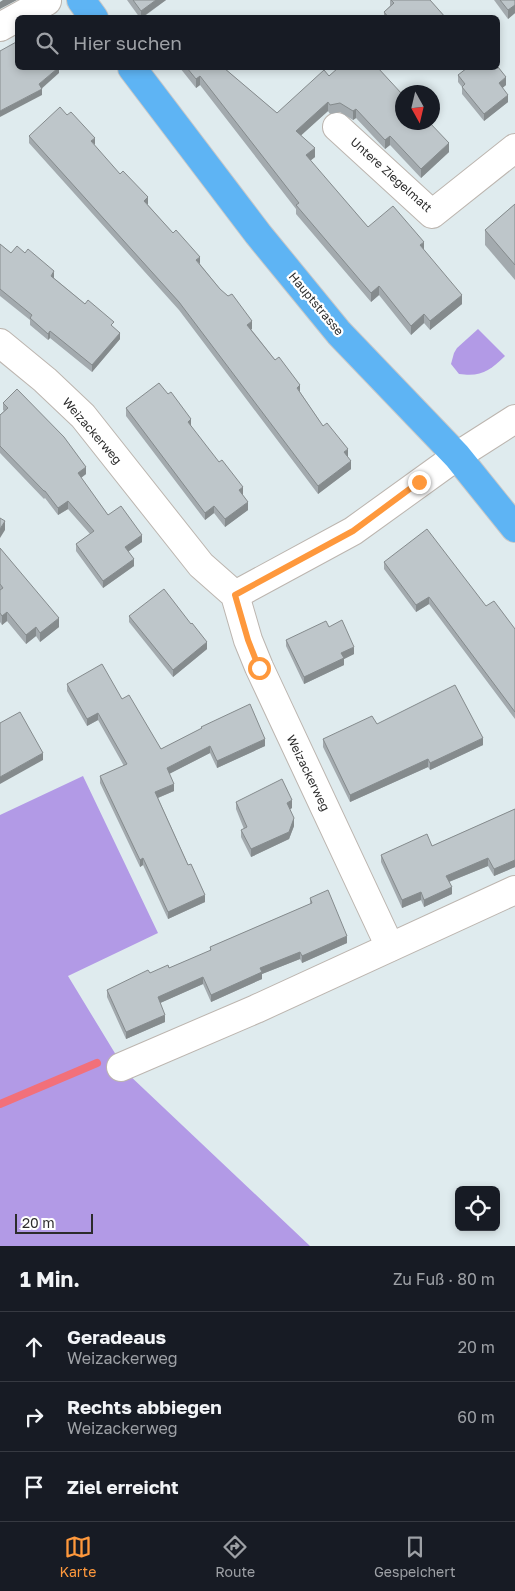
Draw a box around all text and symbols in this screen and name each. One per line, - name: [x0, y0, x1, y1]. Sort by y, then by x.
- search box: [15, 15, 500, 70]
- icon: search: [33, 29, 61, 57]
- text: Hier suchen: [73, 31, 182, 54]
- north arrow: [395, 85, 440, 130]
- street label: Untere Ziegelmatt: [347, 134, 435, 215]
- street label: Hauptstrasse: [286, 269, 347, 338]
- street label: Weizackerweg: [59, 394, 125, 467]
- route end: [408, 471, 431, 494]
- route start: [248, 657, 271, 680]
- street label: Weizackerweg: [284, 732, 333, 813]
- map controls: [455, 1186, 500, 1231]
- button: locate: [455, 1186, 500, 1231]
- scale bar: [15, 1211, 92, 1234]
- text: 20 m: [22, 1214, 55, 1231]
- text: 1 Min.: [20, 1266, 80, 1292]
- text: Zu Fuß · 80 m: [393, 1269, 495, 1289]
- text: Geradeaus: [67, 1325, 166, 1348]
- icon: ahead: [20, 1333, 48, 1361]
- text: 20 m: [458, 1337, 495, 1357]
- text: Weizackerweg: [67, 1348, 178, 1368]
- text: Rechts abbiegen: [67, 1395, 222, 1418]
- icon: right: [20, 1403, 48, 1431]
- text: 60 m: [457, 1407, 495, 1427]
- text: Weizackerweg: [67, 1418, 178, 1438]
- icon: arrive: [20, 1473, 48, 1501]
- text: Ziel erreicht: [67, 1475, 179, 1498]
- tab: Karte: [59, 1533, 96, 1580]
- tab: Route: [215, 1533, 255, 1580]
- tab: Gespeichert: [374, 1533, 456, 1580]

